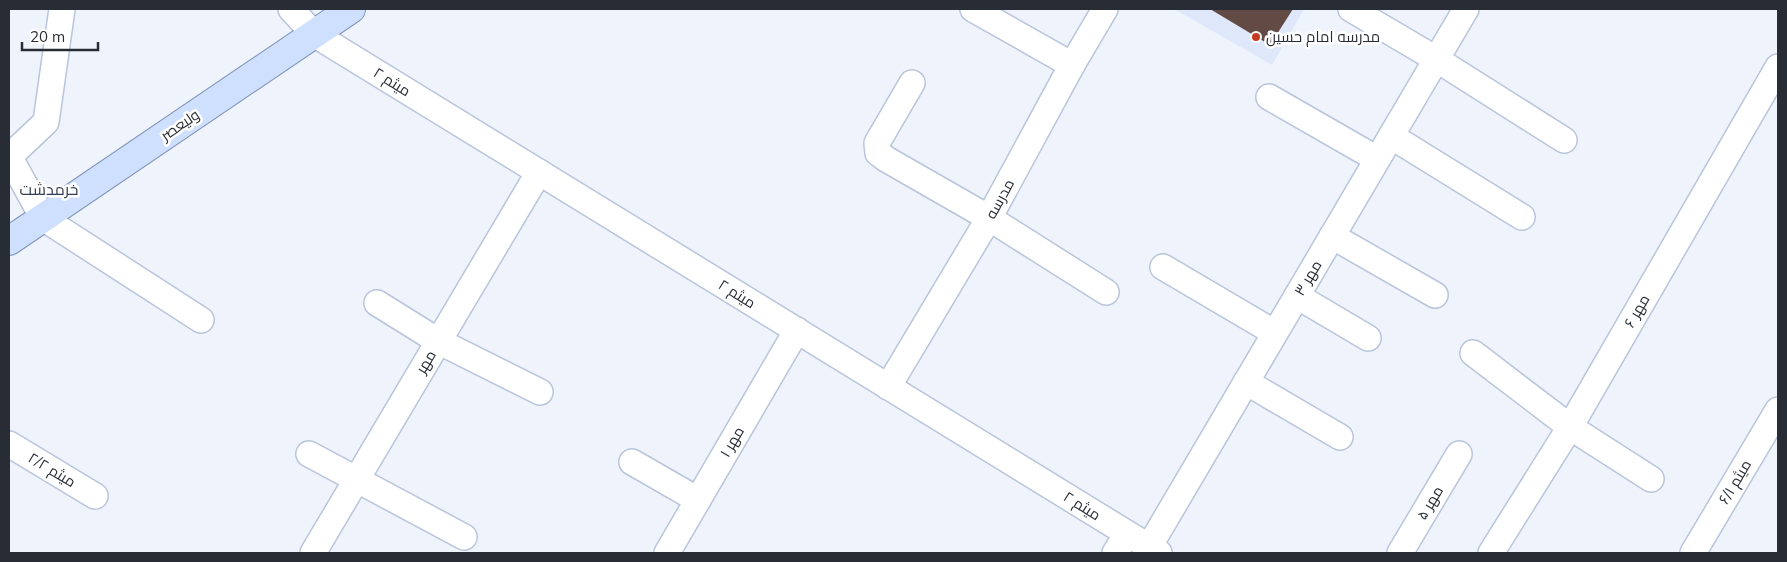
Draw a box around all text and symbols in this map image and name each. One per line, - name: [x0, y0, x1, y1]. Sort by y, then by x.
- scale bar: [22, 20, 99, 52]
- text: 20 m: [30, 27, 65, 46]
- place label: مدرسه امام حسین: [1266, 27, 1380, 47]
- marker: مدرسه امام حسین: [1250, 31, 1262, 43]
- street label: میثم ۲: [370, 63, 414, 101]
- street label: ولیعصر: [156, 105, 203, 145]
- street label: مدرسه: [981, 175, 1018, 222]
- district label: خرمدشت: [20, 179, 78, 199]
- street label: مهر ۳: [1290, 257, 1326, 299]
- street label: میثم ۲: [715, 275, 759, 313]
- street label: مهر ۶: [1620, 291, 1654, 331]
- street label: مهر: [411, 347, 441, 378]
- street label: مهر ۱: [715, 423, 749, 461]
- street label: میثم ۲/۲: [24, 448, 80, 492]
- street label: میثم ۶/۱: [1714, 456, 1756, 508]
- street label: مهر ۵: [1412, 482, 1448, 524]
- street label: میثم ۲: [1060, 487, 1104, 525]

